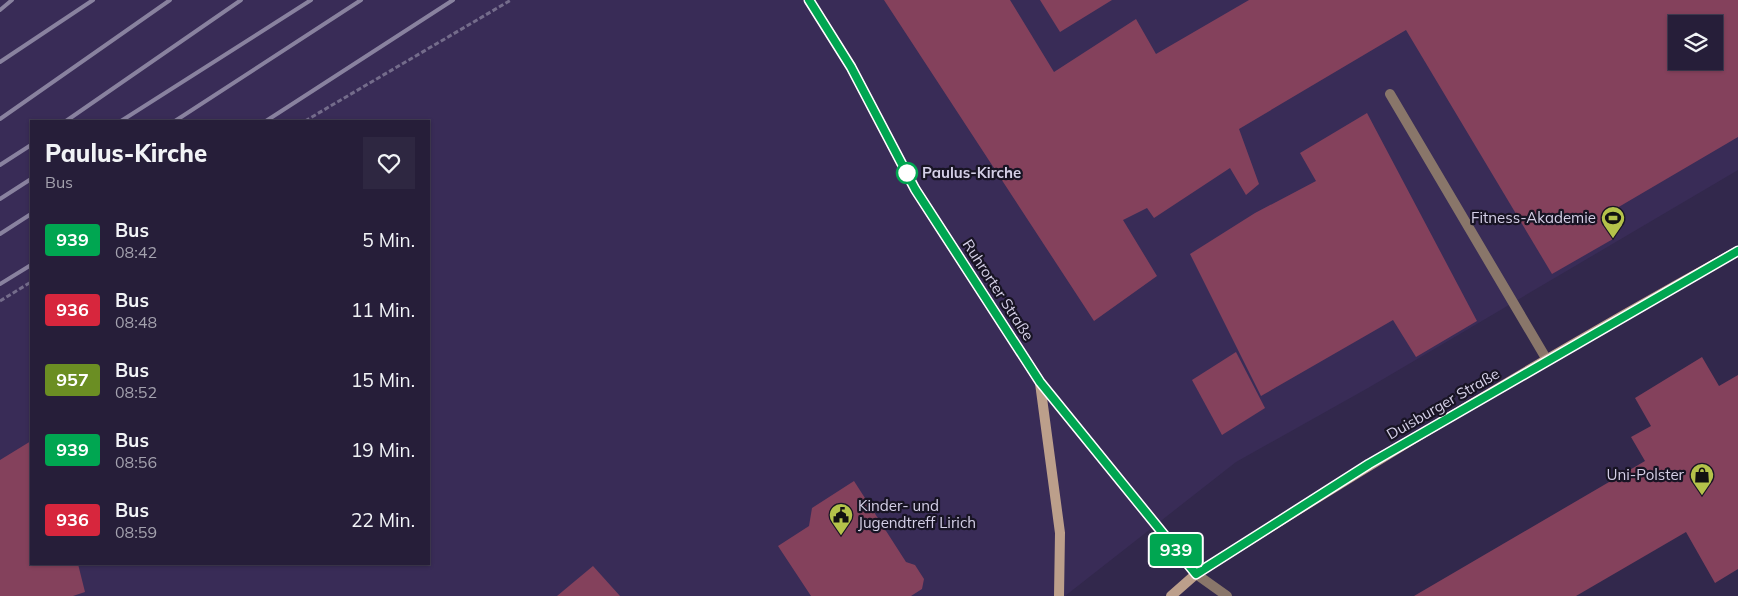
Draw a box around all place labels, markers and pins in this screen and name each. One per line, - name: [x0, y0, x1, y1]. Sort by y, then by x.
- marker: Paulus-Kirche: [896, 162, 918, 184]
- place label: Paulus-Kirche: [922, 163, 1021, 182]
- sports icon: Fitness-Akademie: [1600, 205, 1626, 239]
- place label: Fitness-Akademie: [1471, 208, 1596, 227]
- shop icon: Uni-Polster: [1689, 462, 1715, 496]
- place label: Uni-Polster: [1607, 465, 1685, 484]
- place label: Kinder- und Jugendtreff Lirich: [858, 496, 976, 532]
- public building icon: Kinder- und Jugendtreff Lirich: [828, 502, 854, 536]

